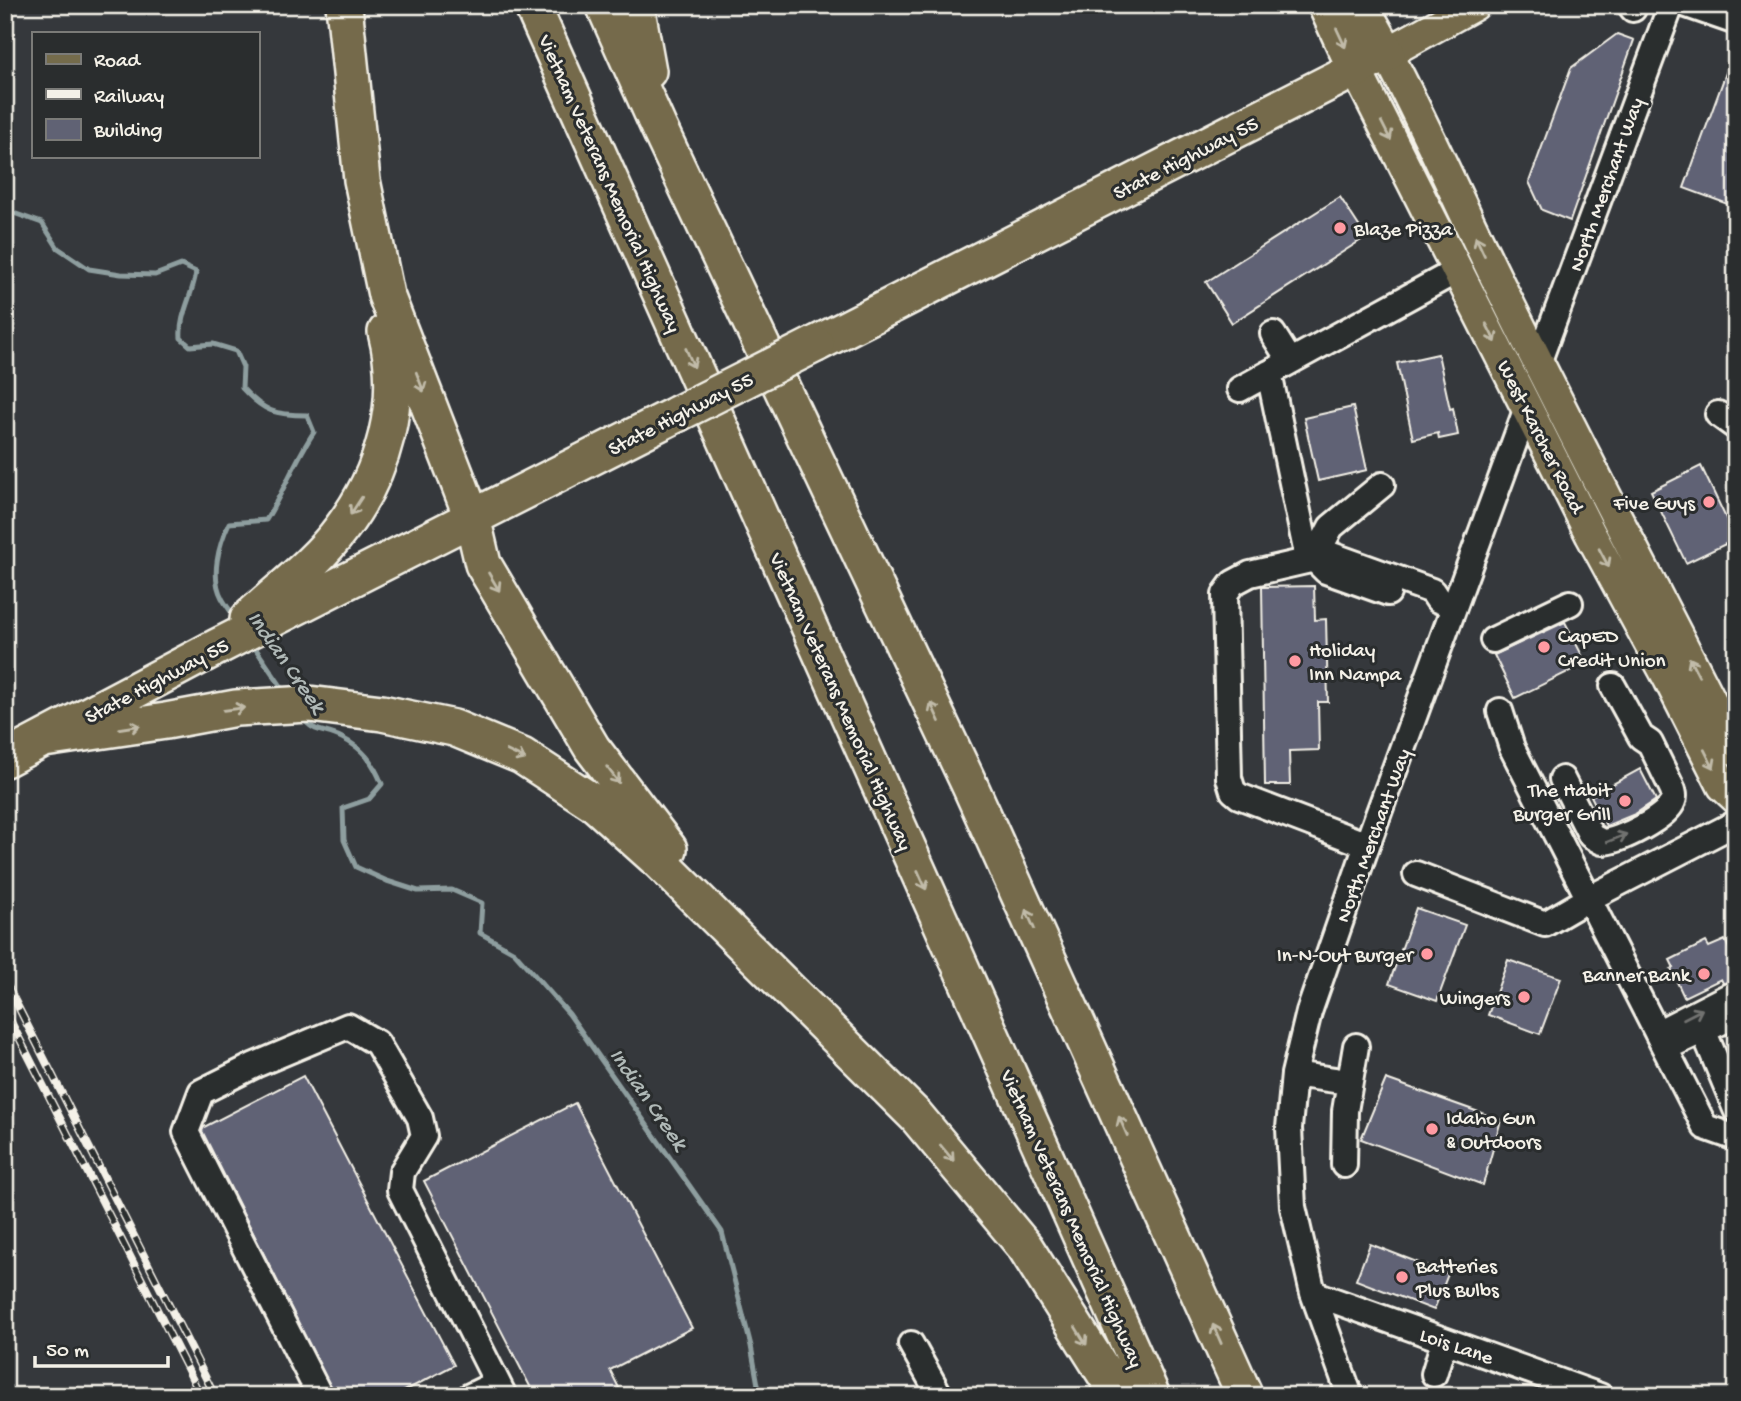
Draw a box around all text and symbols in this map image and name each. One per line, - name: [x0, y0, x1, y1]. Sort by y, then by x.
- one-way arrow: [1335, 26, 1348, 48]
- street label: Vietnam Veterans Memorial Highway: [530, 31, 685, 337]
- legend: [32, 32, 259, 158]
- text: Road: [94, 50, 142, 75]
- text: Railway: [94, 86, 164, 111]
- street label: North Merchant Way: [1565, 95, 1651, 276]
- street label: State Highway 55: [1110, 113, 1263, 207]
- text: Building: [93, 120, 163, 145]
- one-way arrow: [1380, 120, 1394, 141]
- place label: Blaze Pizza: [1353, 219, 1454, 244]
- marker: Blaze Pizza: [1332, 220, 1348, 236]
- one-way arrow: [1473, 236, 1486, 257]
- one-way arrow: [1484, 322, 1498, 343]
- one-way arrow: [684, 347, 697, 369]
- street label: West Karcher Road: [1490, 357, 1589, 520]
- street label: State Highway 55: [605, 369, 758, 463]
- one-way arrow: [414, 371, 427, 393]
- place label: Five Guys: [1612, 493, 1696, 518]
- marker: Five Guys: [1701, 494, 1717, 510]
- one-way arrow: [349, 495, 363, 515]
- one-way arrow: [1598, 547, 1611, 568]
- street label: Vietnam Veterans Memorial Highway: [761, 549, 916, 855]
- one-way arrow: [487, 571, 501, 591]
- water label: Indian Creek: [240, 607, 332, 722]
- place label: CapED Credit Union: [1558, 626, 1666, 675]
- street label: State Highway 55: [81, 635, 234, 732]
- marker: CapED Credit Union: [1536, 639, 1552, 655]
- place label: Holiday Inn Nampa: [1309, 640, 1403, 689]
- marker: Holiday Inn Nampa: [1287, 653, 1303, 669]
- one-way arrow: [1687, 658, 1701, 678]
- one-way arrow: [928, 702, 941, 723]
- one-way arrow: [222, 703, 245, 716]
- one-way arrow: [118, 720, 141, 733]
- street label: North Merchant Way: [1332, 746, 1418, 927]
- one-way arrow: [505, 748, 526, 762]
- one-way arrow: [1703, 749, 1717, 769]
- one-way arrow: [606, 765, 620, 784]
- place label: The Habit Burger Grill: [1512, 780, 1613, 829]
- marker: The Habit Burger Grill: [1617, 793, 1633, 809]
- one-way arrow: [1606, 830, 1627, 843]
- one-way arrow: [916, 868, 929, 890]
- one-way arrow: [1023, 908, 1036, 930]
- place label: In-N-Out Burger: [1277, 945, 1415, 970]
- marker: In-N-Out Burger: [1419, 946, 1435, 962]
- place label: Banner Bank: [1582, 965, 1693, 990]
- marker: Banner Bank: [1696, 966, 1712, 982]
- place label: Wingers: [1440, 988, 1511, 1013]
- marker: Wingers: [1516, 989, 1532, 1005]
- one-way arrow: [1682, 1007, 1703, 1021]
- water label: Indian Creek: [602, 1044, 694, 1159]
- street label: Vietnam Veterans Memorial Highway: [992, 1066, 1147, 1372]
- place label: Idaho Gun & Outdoors: [1446, 1108, 1542, 1157]
- one-way arrow: [1116, 1116, 1129, 1137]
- marker: Idaho Gun & Outdoors: [1424, 1121, 1440, 1137]
- one-way arrow: [939, 1144, 955, 1162]
- place label: Batteries Plus Bulbs: [1415, 1256, 1500, 1305]
- marker: Batteries Plus Bulbs: [1394, 1269, 1410, 1285]
- one-way arrow: [1210, 1323, 1223, 1345]
- scale bar: [35, 1324, 168, 1368]
- street label: Lois Lane: [1416, 1324, 1497, 1373]
- one-way arrow: [1075, 1326, 1089, 1346]
- text: 50 m: [46, 1340, 89, 1365]

